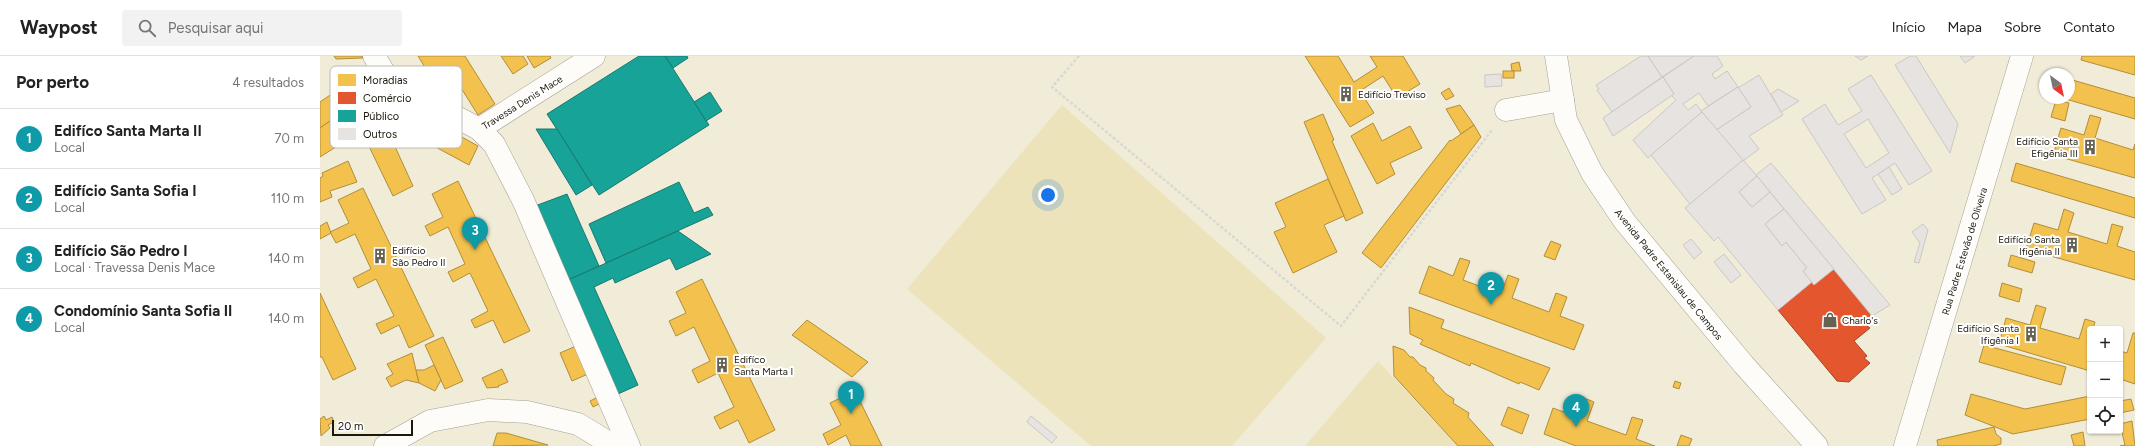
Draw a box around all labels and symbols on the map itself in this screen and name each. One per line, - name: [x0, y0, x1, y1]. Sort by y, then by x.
- legend: [330, 66, 462, 148]
- north arrow: [2039, 68, 2075, 104]
- street label: Travessa Denis Mace: [480, 72, 565, 132]
- text: Moradias: [363, 74, 408, 87]
- building icon: Edifício Treviso: [1337, 85, 1355, 103]
- place label: Edifício Treviso: [1358, 88, 1426, 101]
- text: Comércio: [363, 92, 411, 105]
- text: Público: [363, 110, 399, 123]
- text: Outros: [363, 128, 397, 141]
- place label: Edifício Santa Efigênia III: [2016, 135, 2078, 160]
- building icon: Edifício Santa Efigênia III: [2081, 138, 2099, 156]
- your location: [1038, 185, 1058, 205]
- street label: Rua Padre Estevão de Oliveira: [1939, 186, 1990, 317]
- street label: Avenida Padre Estanislau de Campos: [1612, 206, 1726, 343]
- pin: 3: [462, 217, 488, 250]
- place label: Edifício Santa Ifigênia II: [1998, 233, 2060, 258]
- building icon: Edifício Santa Ifigênia II: [2063, 236, 2081, 254]
- place label: Edifício São Pedro II: [392, 244, 446, 269]
- building icon: Edifício São Pedro II: [371, 247, 389, 265]
- pin: 2: [1478, 272, 1504, 305]
- shop icon: Charlo's: [1821, 311, 1839, 329]
- place label: Charlo's: [1842, 314, 1878, 327]
- place label: Edifício Santa Ifigênia I: [1957, 322, 2019, 347]
- building icon: Edifício Santa Ifigênia I: [2022, 325, 2040, 343]
- place label: Edifíco Santa Marta I: [734, 353, 793, 378]
- building icon: Edifíco Santa Marta I: [713, 356, 731, 374]
- pin: 1: [838, 381, 864, 414]
- pin: 4: [1563, 394, 1589, 427]
- scale bar: [332, 418, 413, 437]

